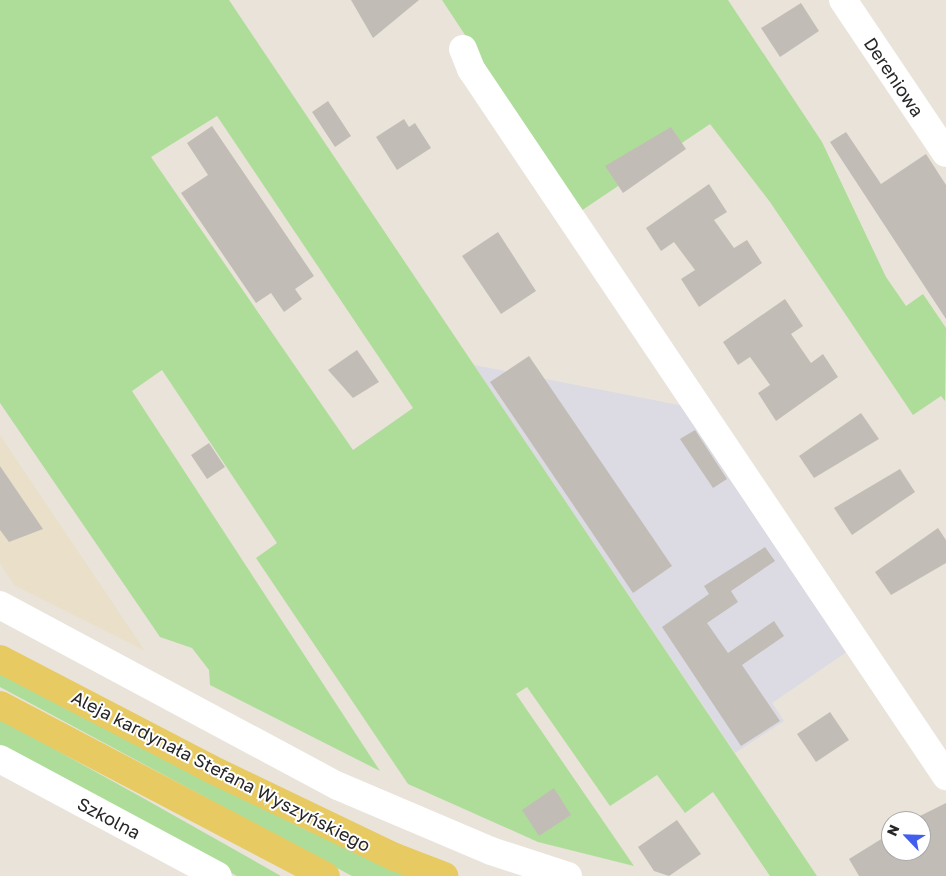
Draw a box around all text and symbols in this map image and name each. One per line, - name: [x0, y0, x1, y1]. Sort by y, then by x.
- street label: Dereniowa: [860, 33, 928, 121]
- street label: Aleja kardynała Stefana Wyszyńskiego: [68, 686, 374, 856]
- street label: Szkolna: [74, 792, 144, 844]
- north arrow: [881, 811, 931, 861]
- text: N: [883, 822, 903, 838]

